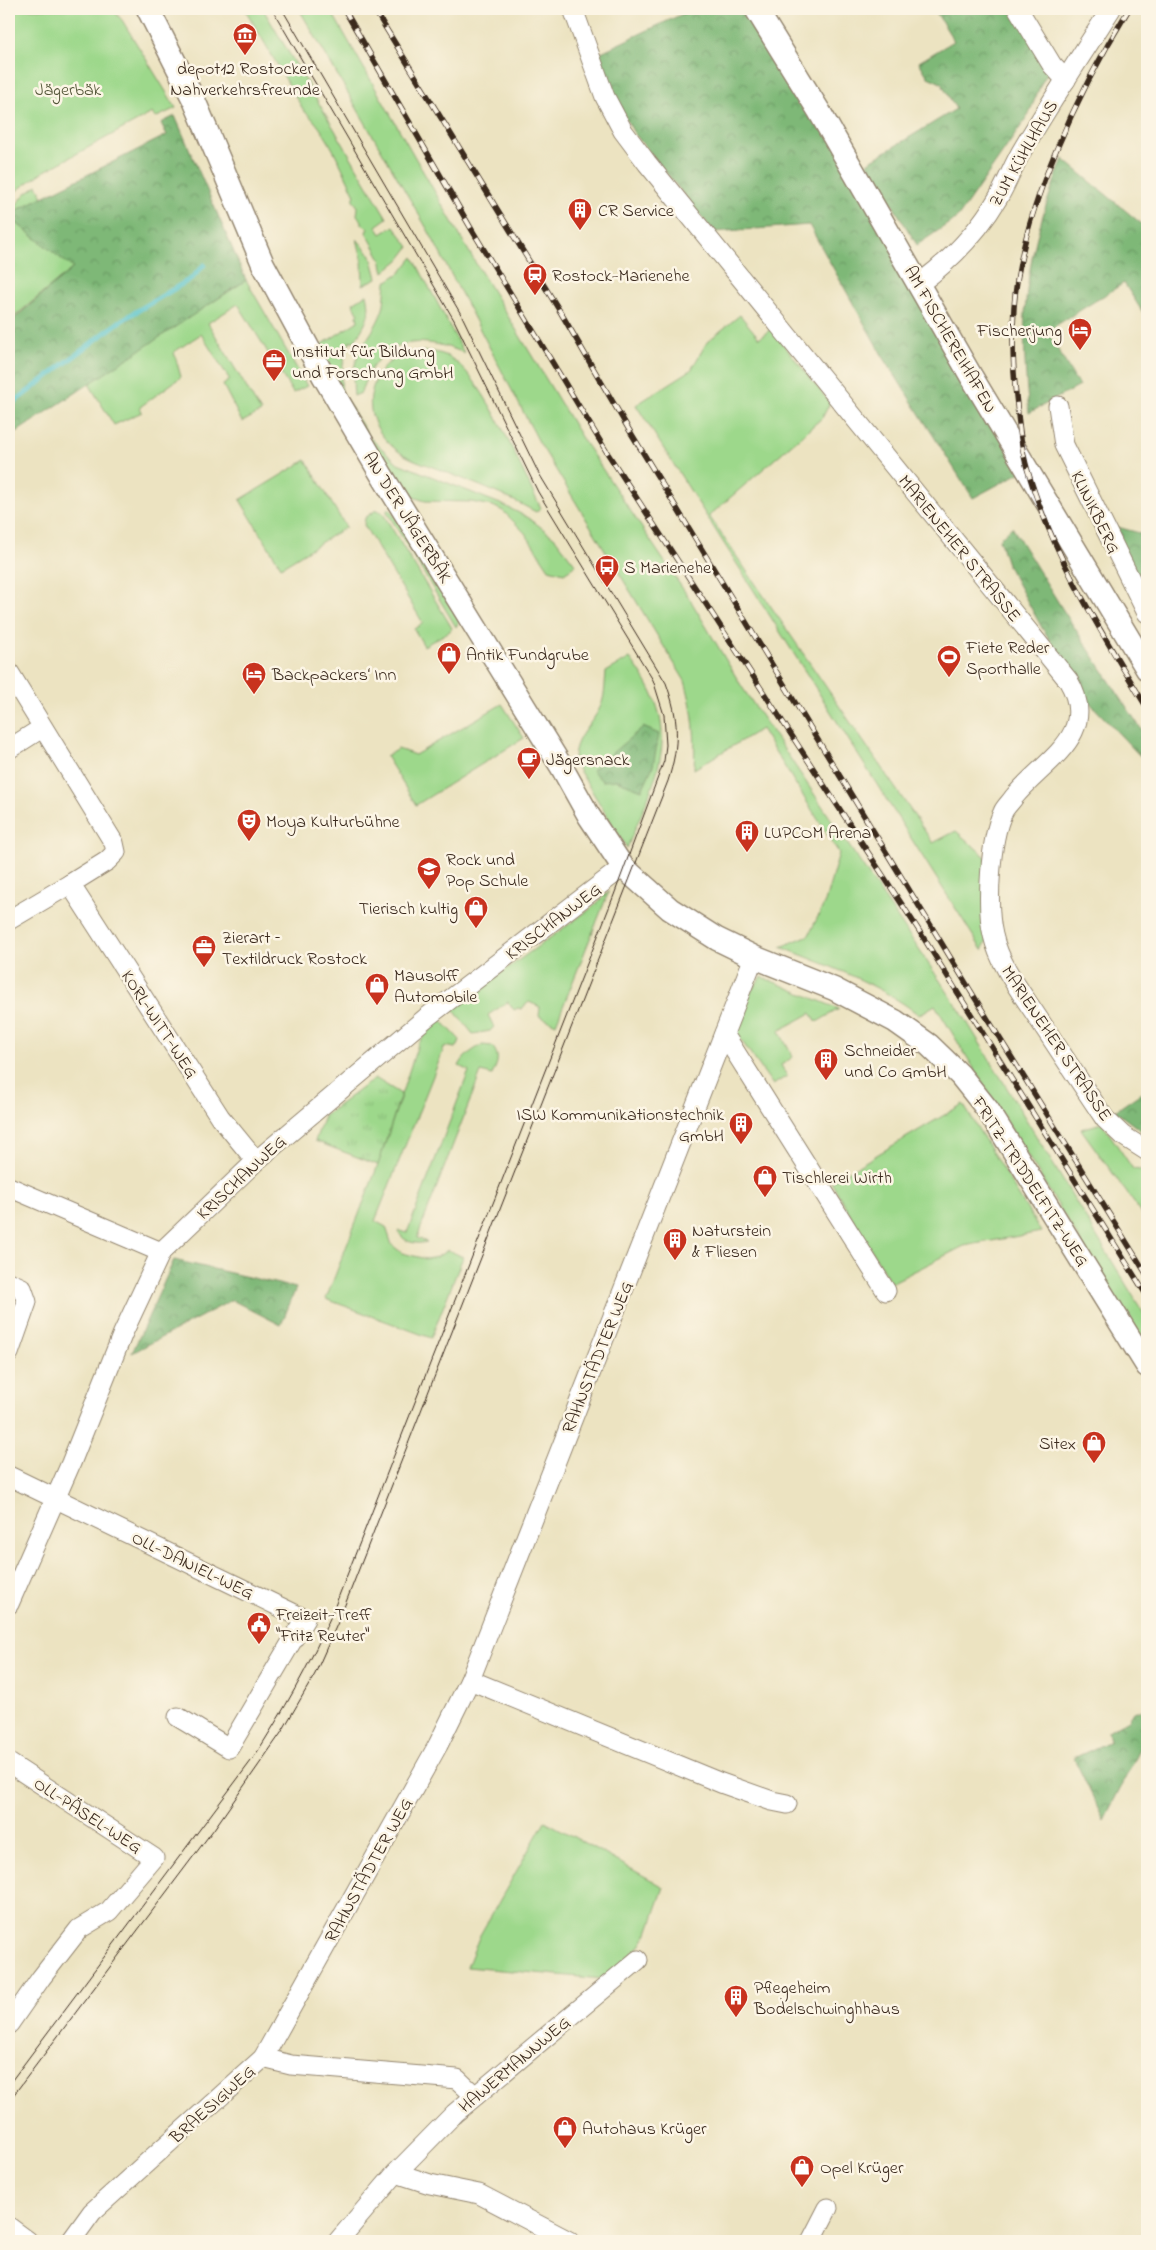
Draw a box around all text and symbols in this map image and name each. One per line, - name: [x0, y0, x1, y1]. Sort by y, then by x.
- museum icon: depot12 Rostocker Nahverkehrsfreunde: [232, 22, 258, 56]
- place label: depot12 Rostocker Nahverkehrsfreunde: [170, 57, 321, 104]
- park label: Jägerbäk: [35, 78, 101, 105]
- street label: ZUM KÜHLHAUS: [984, 96, 1066, 212]
- building icon: CR Service: [567, 197, 593, 231]
- place label: CR Service: [598, 199, 675, 225]
- street label: AM FISCHEREIHAFEN: [896, 261, 1002, 419]
- station icon: Rostock-Marienehe: [522, 262, 548, 296]
- place label: Rostock-Marienehe: [552, 264, 691, 290]
- hotel icon: Fischerjung: [1067, 317, 1093, 351]
- place label: Fischerjung: [976, 319, 1062, 346]
- place label: Institut für Bildung und Forschung GmbH: [292, 340, 453, 388]
- office icon: Institut für Bildung und Forschung GmbH: [261, 348, 287, 382]
- street label: AN DER JÄGERBÄK: [355, 447, 457, 589]
- street label: KLINIKBERG: [1063, 467, 1125, 559]
- street label: MARIENEHER STRASSE: [891, 470, 1026, 629]
- bus stop icon: S Marienehe: [594, 554, 620, 588]
- place label: S Marienehe: [624, 556, 712, 582]
- place label: Fiete Reder Sporthalle: [965, 636, 1050, 683]
- shop icon: Antik Fundgrube: [436, 641, 462, 675]
- place label: Antik Fundgrube: [466, 643, 590, 670]
- sports icon: Fiete Reder Sporthalle: [936, 644, 962, 678]
- hotel icon: Backpackers‘ Inn: [241, 661, 267, 695]
- place label: Backpackers‘ Inn: [271, 663, 396, 689]
- cafe icon: Jägersnack: [516, 746, 542, 780]
- place label: Jägersnack: [546, 748, 629, 775]
- theatre icon: Moya Kulturbühne: [236, 808, 262, 842]
- place label: Moya Kulturbühne: [266, 810, 401, 836]
- building icon: LUPCOM Arena: [734, 819, 760, 853]
- place label: LUPCOM Arena: [764, 821, 871, 847]
- place label: Rock und Pop Schule: [446, 848, 529, 895]
- school or university icon: Rock und Pop Schule: [416, 856, 442, 890]
- street label: KRISCHANWEG: [501, 878, 608, 967]
- shop icon: Tierisch kultig: [463, 895, 489, 929]
- place label: Tierisch kultig: [359, 897, 458, 924]
- place label: Zierart – Textildruck Rostock: [222, 926, 367, 973]
- office icon: Zierart – Textildruck Rostock: [191, 934, 217, 968]
- street label: MARIENEHER STRASSE: [993, 961, 1117, 1127]
- place label: Mausolff Automobile: [394, 964, 478, 1011]
- street label: KORL-WITT-WEG: [114, 966, 203, 1084]
- shop icon: Mausolff Automobile: [364, 972, 390, 1006]
- place label: Schneider und Co GmbH: [844, 1039, 947, 1086]
- building icon: Schneider und Co GmbH: [813, 1047, 839, 1081]
- street label: FRITZ-TRIDDELFITZ-WEG: [964, 1091, 1094, 1272]
- place label: ISW Kommunikationstechnik GmbH: [516, 1103, 724, 1150]
- building icon: ISW Kommunikationstechnik GmbH: [728, 1111, 754, 1145]
- street label: KRISCHANWEG: [192, 1130, 293, 1227]
- shop icon: Tischlerei Wirth: [752, 1164, 778, 1198]
- place label: Tischlerei Wirth: [782, 1166, 892, 1192]
- place label: Naturstein & Fliesen: [692, 1219, 771, 1266]
- building icon: Naturstein & Fliesen: [662, 1227, 688, 1261]
- street label: RAHNSTÄDTER WEG: [557, 1278, 641, 1438]
- shop icon: Sitex: [1081, 1430, 1107, 1464]
- place label: Sitex: [1039, 1432, 1076, 1458]
- street label: OLL-DANIEL-WEG: [127, 1526, 258, 1608]
- place label: Freizeit-Treff "Fritz Reuter": [275, 1603, 372, 1650]
- public building icon: Freizeit-Treff "Fritz Reuter": [246, 1611, 272, 1645]
- street label: OLL-PÄSEL-WEG: [28, 1772, 146, 1861]
- street label: RAHNSTÄDTER WEG: [319, 1794, 420, 1948]
- place label: Pflegeheim Bodelschwinghhaus: [753, 1976, 900, 2024]
- building icon: Pflegeheim Bodelschwinghhaus: [723, 1984, 749, 2018]
- street label: HAWERMANNWEG: [454, 2011, 577, 2120]
- street label: BRAESIGWEG: [164, 2060, 262, 2152]
- shop icon: Autohaus Krüger: [552, 2115, 578, 2149]
- place label: Autohaus Krüger: [582, 2117, 707, 2144]
- shop icon: Opel Krüger: [789, 2154, 815, 2188]
- place label: Opel Krüger: [820, 2156, 904, 2183]

